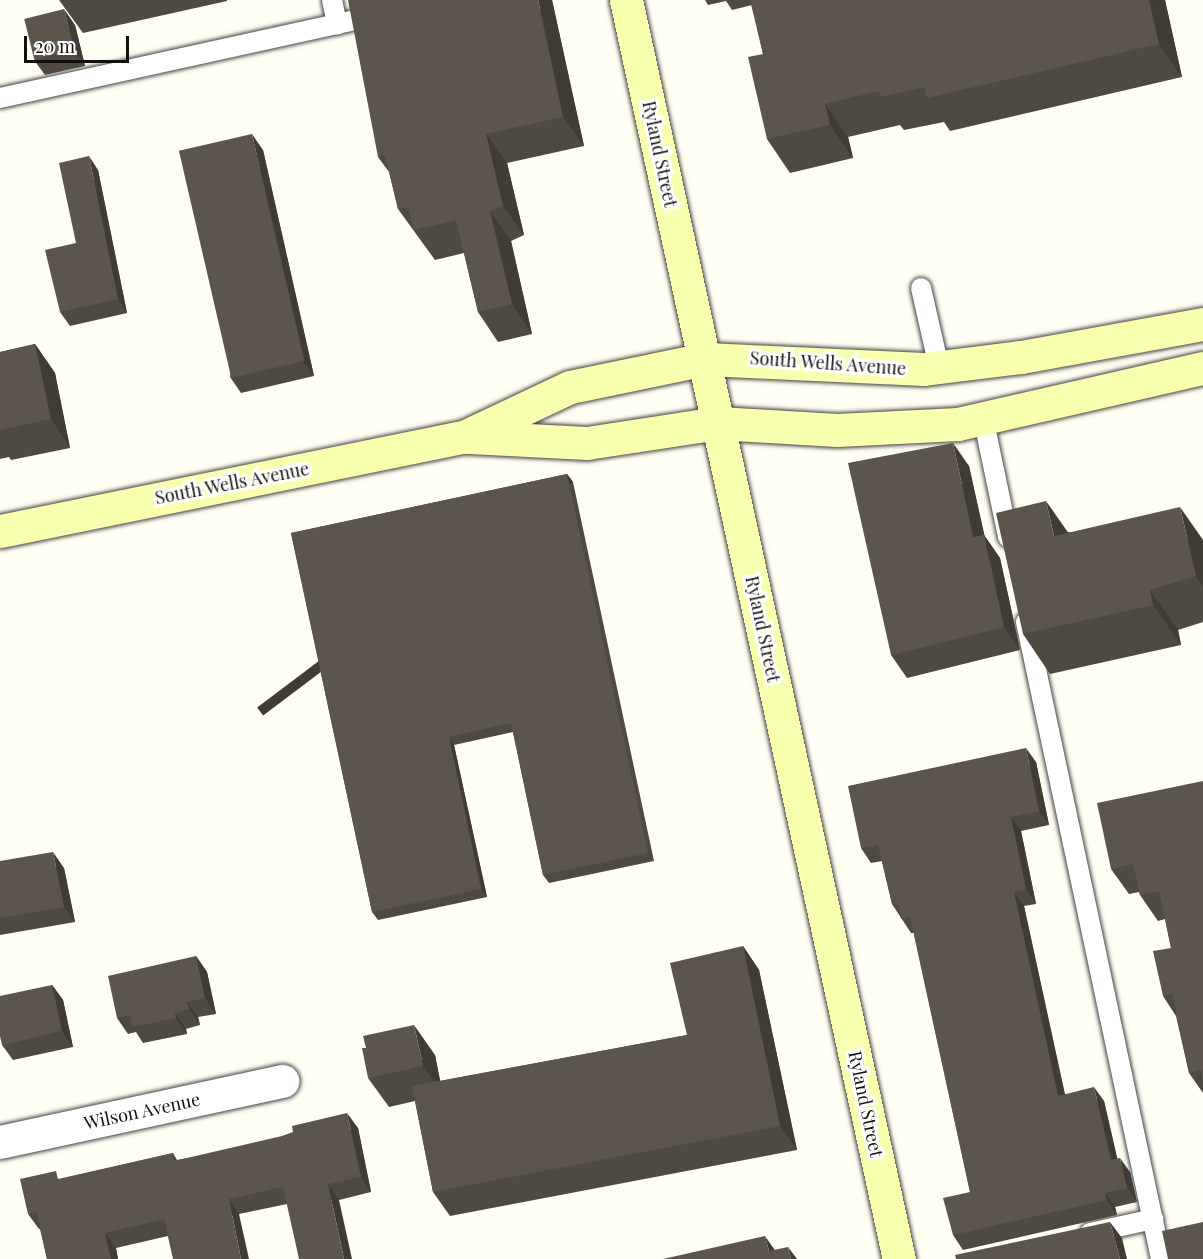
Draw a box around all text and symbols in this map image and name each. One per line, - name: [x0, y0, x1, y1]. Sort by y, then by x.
- scale bar: [27, 24, 132, 62]
- text: 20 m: [35, 34, 75, 58]
- street label: Ryland Street: [638, 99, 682, 209]
- street label: South Wells Avenue: [749, 347, 907, 379]
- street label: South Wells Avenue: [152, 457, 312, 509]
- street label: Ryland Street: [741, 574, 785, 684]
- street label: Ryland Street: [844, 1049, 888, 1159]
- street label: Wilson Avenue: [82, 1088, 202, 1134]

